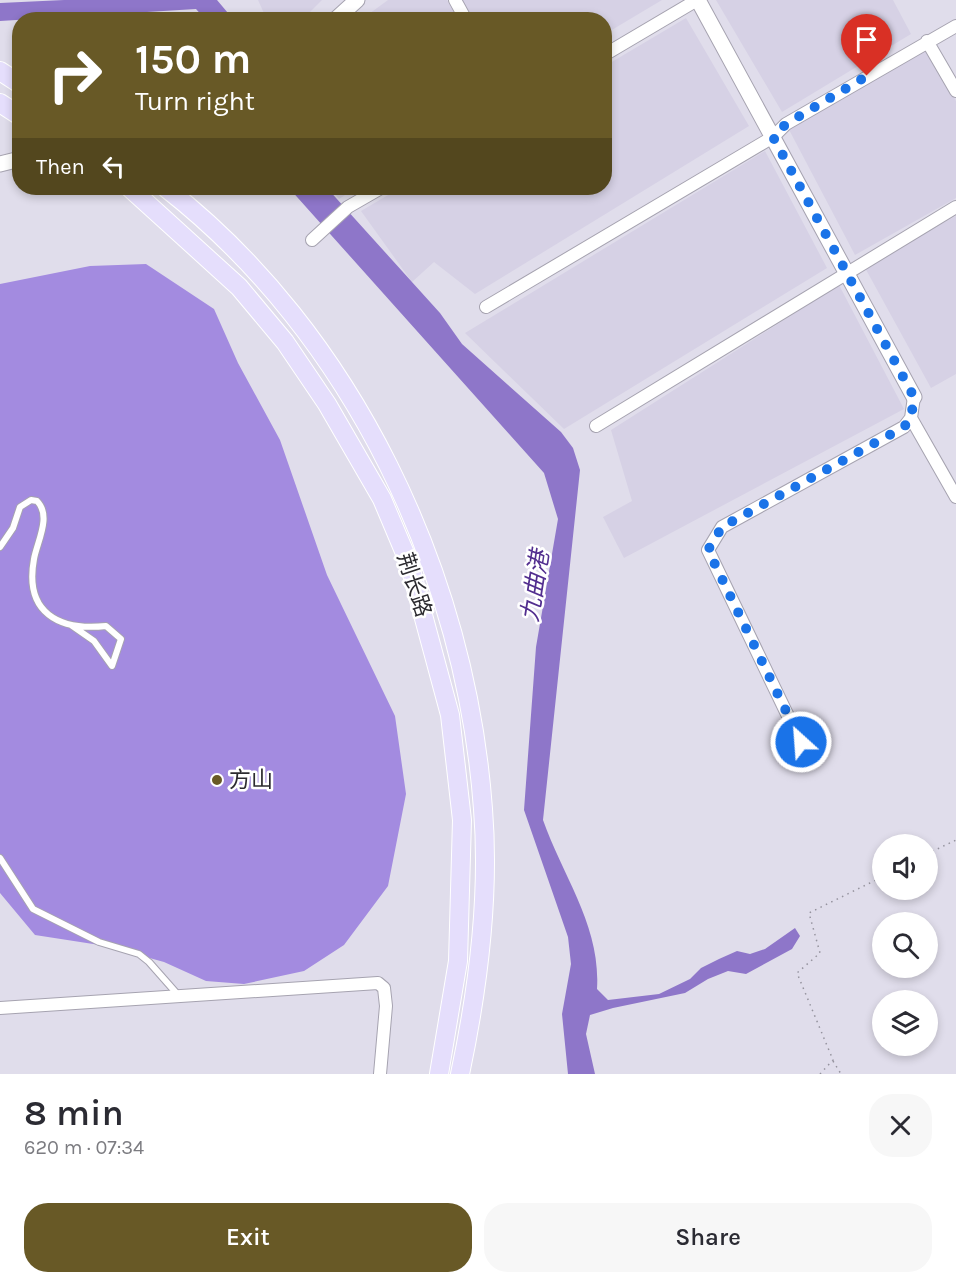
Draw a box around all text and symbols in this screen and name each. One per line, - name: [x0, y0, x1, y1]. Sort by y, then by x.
- pin: [841, 14, 892, 76]
- icon: arrive: [850, 23, 883, 56]
- text: 150 m: [135, 34, 251, 84]
- icon: right: [36, 36, 114, 114]
- text: Turn right: [135, 85, 255, 117]
- icon: left: [97, 150, 130, 183]
- text: Then: [36, 154, 85, 180]
- water label: 九曲港: [516, 545, 555, 624]
- street label: 荆长路: [391, 550, 437, 620]
- position arrow: [769, 710, 833, 774]
- place label: 方山: [229, 767, 273, 793]
- marker: 方山: [210, 773, 224, 787]
- map controls: [872, 834, 938, 1056]
- button: sound: [872, 834, 938, 900]
- button: search: [872, 912, 938, 978]
- button: layers: [872, 990, 938, 1056]
- text: 8 min: [24, 1092, 124, 1134]
- button: close: [869, 1094, 932, 1157]
- text: 620 m · 07:34: [24, 1136, 144, 1159]
- button: Exit: [24, 1203, 472, 1272]
- button: Share: [484, 1203, 932, 1272]

